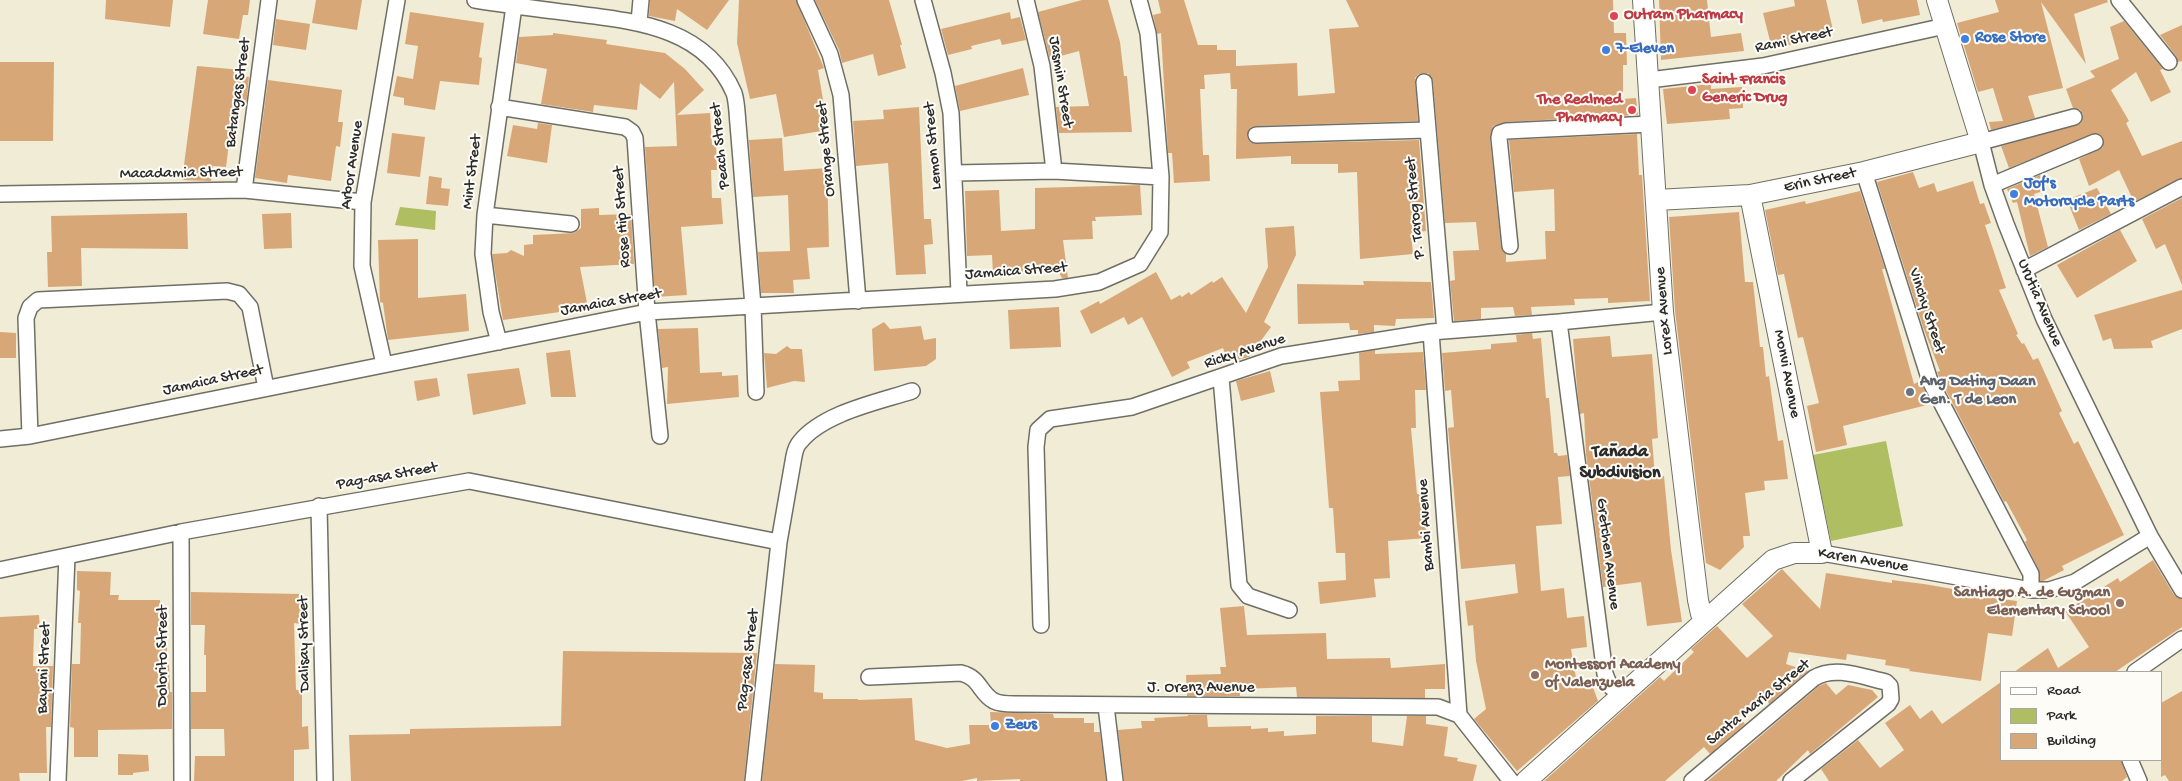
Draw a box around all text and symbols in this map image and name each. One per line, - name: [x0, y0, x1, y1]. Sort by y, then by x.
- place label: Outram Pharmacy: [1624, 6, 1743, 26]
- marker: Outram Pharmacy: [1608, 10, 1620, 22]
- street label: Rami Street: [1754, 23, 1834, 59]
- place label: Rose Store: [1975, 29, 2046, 49]
- marker: Rose Store: [1959, 33, 1971, 45]
- street label: Jasmin Street: [1043, 35, 1077, 129]
- street label: Batangas Street: [222, 37, 256, 149]
- place label: 7-Eleven: [1616, 40, 1674, 60]
- marker: 7-Eleven: [1600, 44, 1612, 56]
- place label: Saint Francis Generic Drug: [1702, 71, 1787, 109]
- marker: Saint Francis Generic Drug: [1686, 84, 1698, 96]
- place label: The Realmed Pharmacy: [1537, 91, 1622, 129]
- street label: Orange Street: [813, 101, 841, 197]
- street label: Lemon Street: [921, 101, 947, 191]
- street label: Peach Street: [707, 102, 735, 190]
- marker: The Realmed Pharmacy: [1626, 104, 1638, 116]
- street label: Arbor Avenue: [337, 119, 369, 211]
- street label: Mint Street: [459, 134, 487, 210]
- street label: P. Tarog Street: [1402, 156, 1430, 260]
- street label: Macadamia Street: [119, 163, 243, 185]
- street label: Erin Street: [1782, 164, 1858, 198]
- street label: Rose Hip Street: [610, 166, 636, 268]
- place label: Jof's Motorcycle Parts: [2024, 175, 2134, 213]
- marker: Jof's Motorcycle Parts: [2008, 188, 2020, 200]
- street label: Urutia Avenue: [2012, 256, 2066, 350]
- street label: Jamaica Street: [965, 259, 1067, 285]
- street label: Lorex Avenue: [1652, 266, 1678, 356]
- street label: Vinchy Street: [1903, 266, 1949, 356]
- street label: Jamaica Street: [559, 285, 663, 321]
- street label: Monvi Avenue: [1768, 328, 1804, 420]
- street label: Ricky Avenue: [1202, 330, 1288, 374]
- street label: Jamaica Street: [161, 361, 265, 401]
- place label: Ang Dating Daan Gen. T de Leon: [1920, 373, 2036, 411]
- marker: Ang Dating Daan Gen. T de Leon: [1904, 386, 1916, 398]
- district label: Tañada Subdivision: [1579, 442, 1661, 484]
- street label: Pag-asa Street: [335, 459, 439, 495]
- street label: Bambi Avenue: [1414, 478, 1440, 572]
- street label: Gretchen Avenue: [1591, 497, 1623, 611]
- street label: Karen Avenue: [1816, 544, 1910, 578]
- place label: Santiago A. de Guzman Elementary School: [1954, 584, 2110, 622]
- street label: Dalisay Street: [295, 596, 315, 692]
- marker: Santiago A. de Guzman Elementary School: [2114, 597, 2126, 609]
- street label: Dolorito Street: [154, 606, 174, 706]
- street label: Pag-asa Street: [733, 608, 765, 712]
- street label: Bayani Street: [34, 622, 56, 714]
- street label: Santa Maria Street: [1703, 655, 1815, 751]
- place label: Montessori Academy of Valenzuela: [1545, 656, 1680, 694]
- marker: Montessori Academy of Valenzuela: [1529, 669, 1541, 681]
- legend: [2000, 671, 2162, 761]
- street label: J. Orenz Avenue: [1147, 679, 1255, 699]
- text: Road: [2047, 682, 2080, 700]
- text: Park: [2047, 707, 2076, 725]
- place label: Zeus: [1005, 716, 1037, 736]
- marker: Zeus: [989, 720, 1001, 732]
- text: Building: [2047, 732, 2096, 750]

